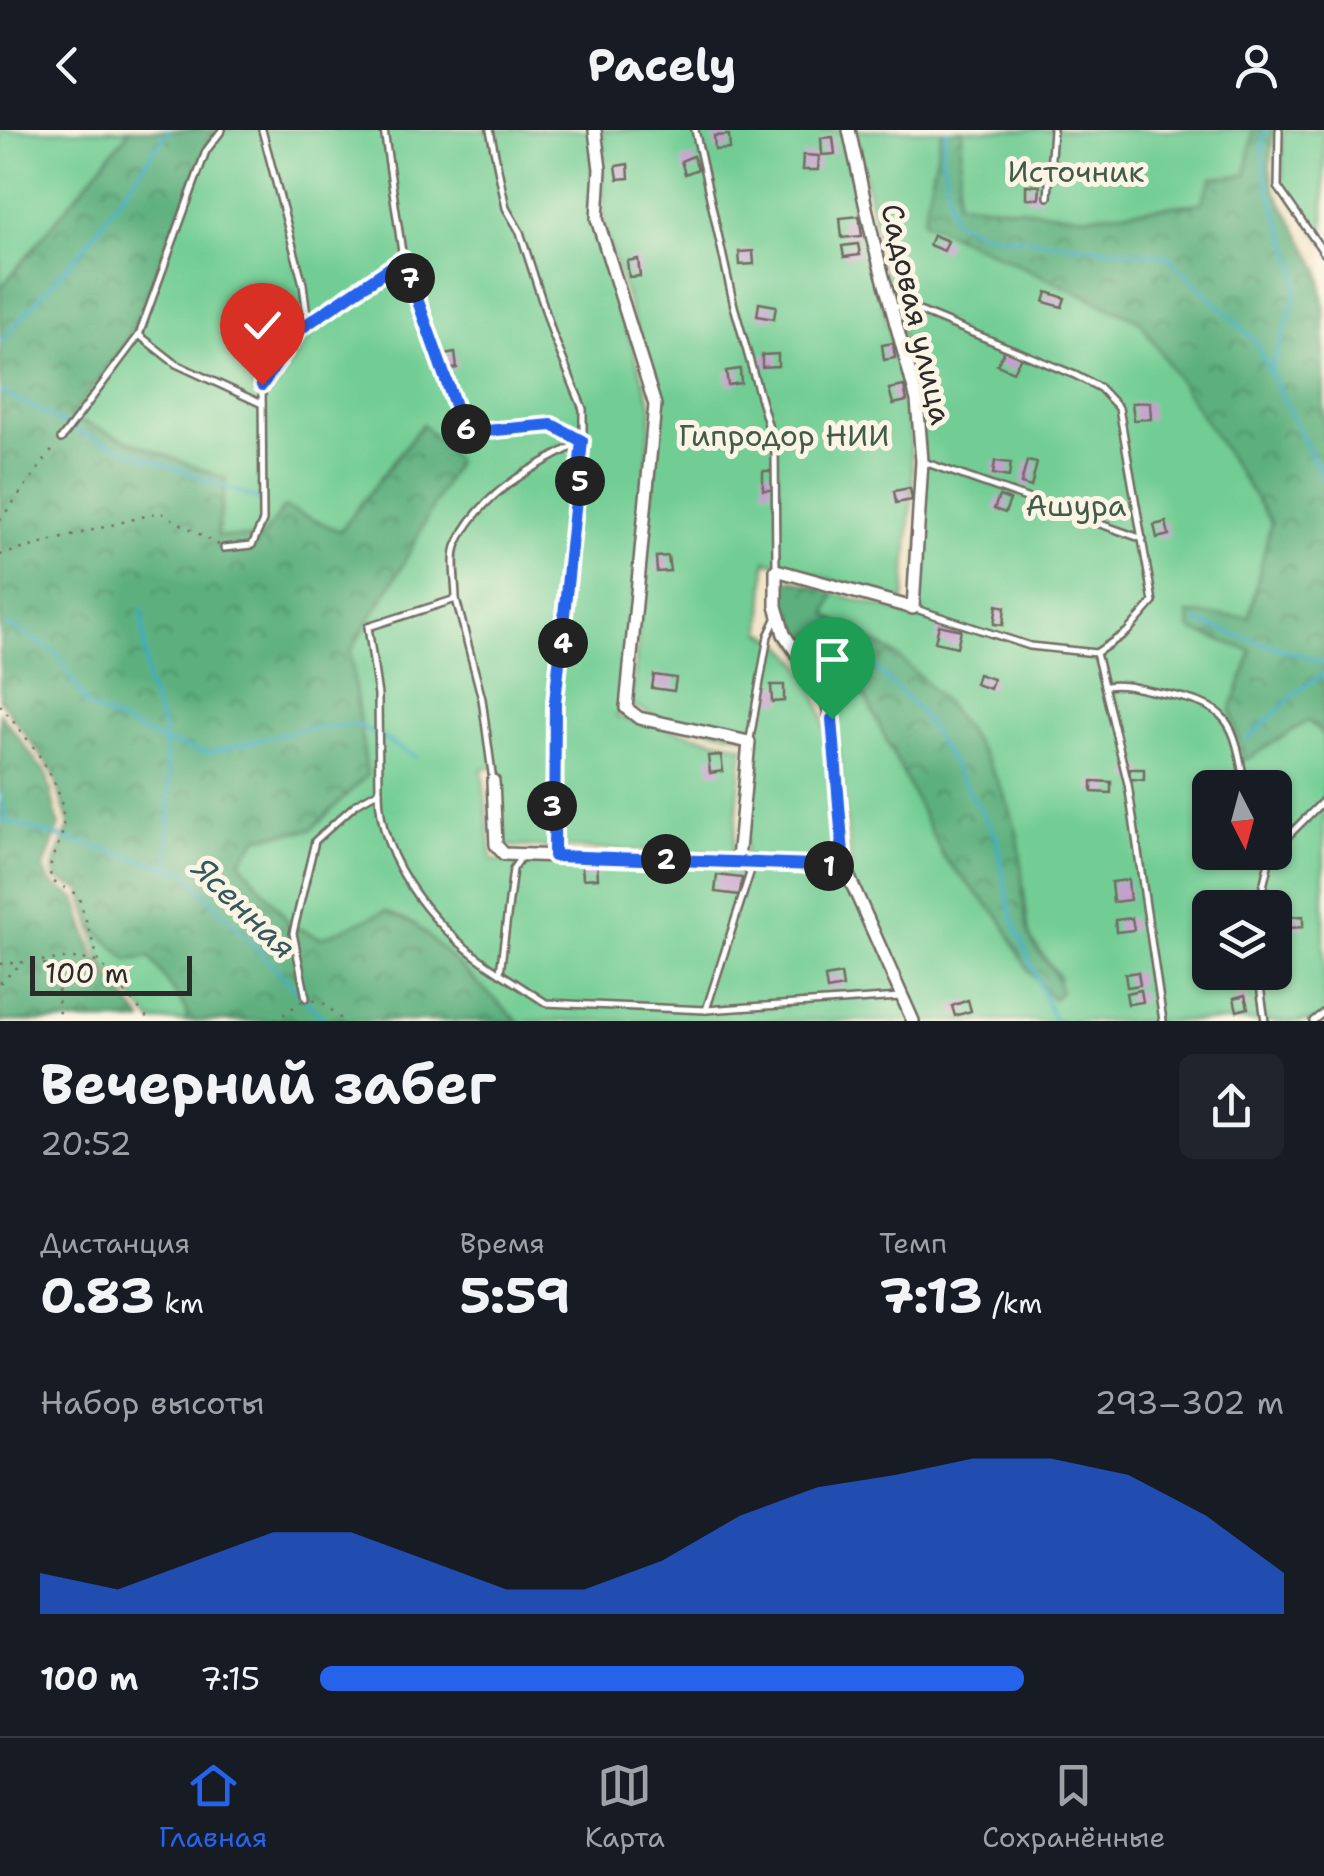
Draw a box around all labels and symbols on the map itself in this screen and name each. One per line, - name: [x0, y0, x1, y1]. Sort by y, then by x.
- park label: Источник: [1008, 151, 1145, 192]
- street label: Садовая улица: [871, 199, 962, 429]
- pin: 7: [385, 253, 435, 303]
- pin: [220, 283, 305, 386]
- pin: 6: [441, 404, 491, 454]
- park label: Гипродор НИИ: [678, 415, 890, 456]
- pin: 5: [555, 456, 605, 506]
- park label: Ашура: [1026, 485, 1127, 526]
- pin: [790, 617, 875, 720]
- pin: 4: [538, 618, 588, 668]
- north arrow: [1192, 770, 1292, 870]
- pin: 3: [527, 781, 577, 831]
- pin: 2: [641, 834, 691, 884]
- pin: 1: [804, 841, 854, 891]
- water label: Ясенная: [182, 847, 306, 968]
- scale bar: [30, 951, 192, 996]

